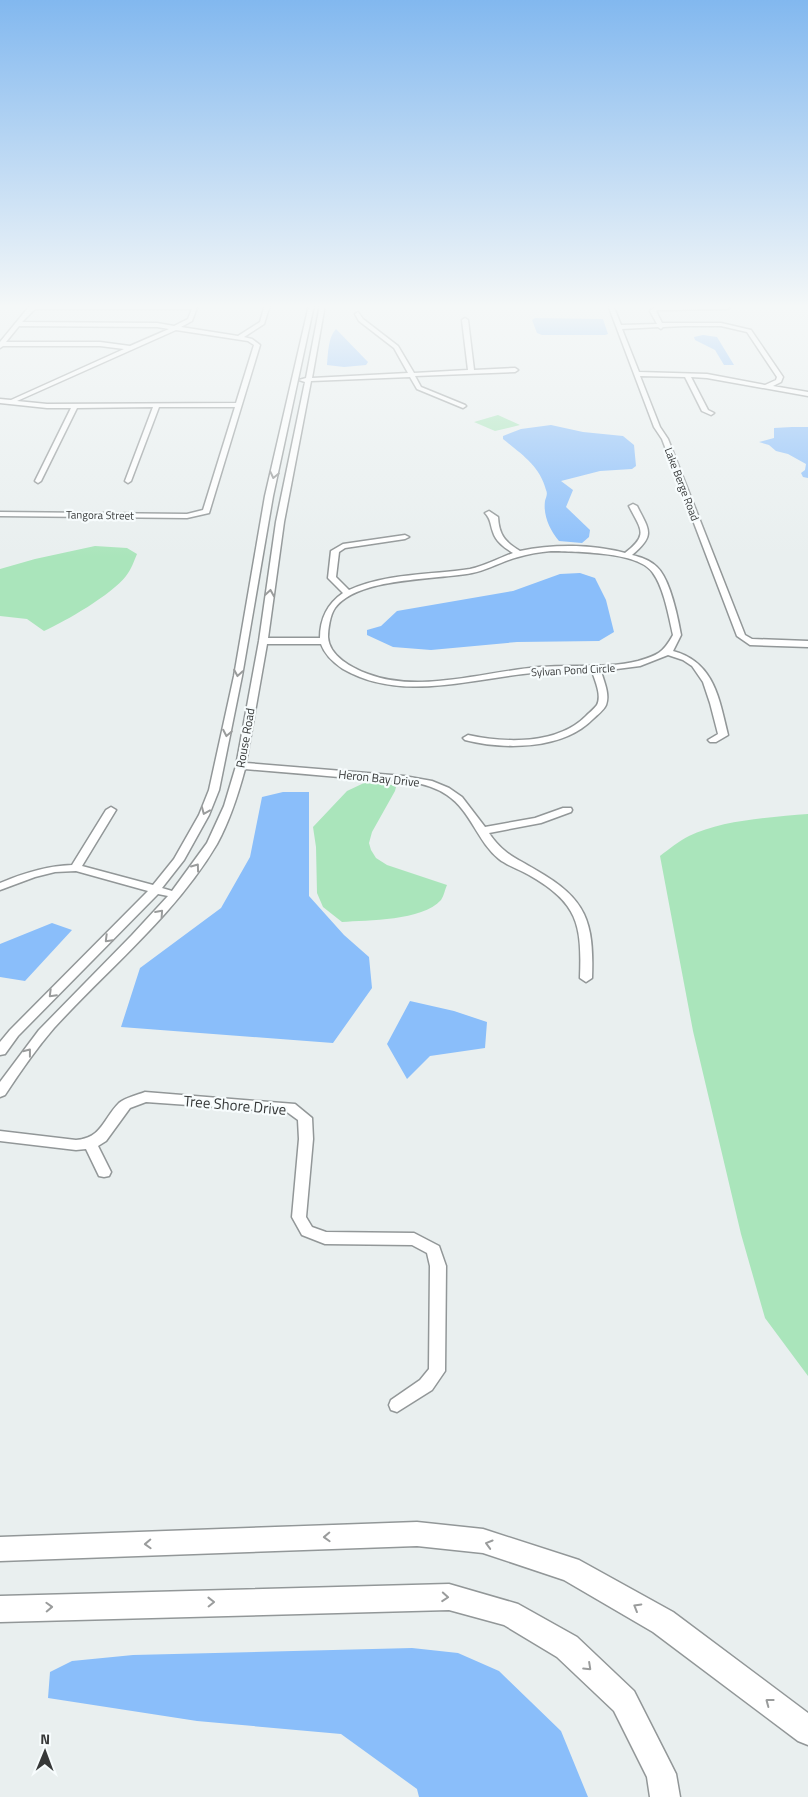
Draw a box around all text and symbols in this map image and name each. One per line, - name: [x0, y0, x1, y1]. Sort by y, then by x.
- street label: Lake Berge Road: [661, 445, 703, 523]
- one-way arrow: [269, 471, 280, 480]
- street label: Tangora Street: [66, 506, 134, 524]
- one-way arrow: [264, 588, 274, 597]
- street label: Sylvan Pond Circle: [531, 660, 616, 680]
- one-way arrow: [234, 668, 244, 677]
- street label: Rouse Road: [230, 707, 260, 769]
- one-way arrow: [222, 729, 232, 738]
- street label: Heron Bay Drive: [337, 764, 421, 792]
- one-way arrow: [201, 806, 212, 815]
- one-way arrow: [190, 863, 199, 873]
- one-way arrow: [154, 910, 163, 919]
- one-way arrow: [104, 933, 113, 942]
- one-way arrow: [49, 989, 58, 998]
- one-way arrow: [22, 1049, 30, 1058]
- street label: Tree Shore Drive: [183, 1089, 287, 1121]
- one-way arrow: [323, 1532, 331, 1543]
- one-way arrow: [144, 1538, 152, 1549]
- one-way arrow: [485, 1539, 493, 1549]
- one-way arrow: [441, 1592, 449, 1603]
- one-way arrow: [208, 1597, 215, 1607]
- one-way arrow: [45, 1602, 53, 1612]
- one-way arrow: [634, 1604, 643, 1614]
- one-way arrow: [582, 1661, 591, 1670]
- one-way arrow: [765, 1699, 775, 1708]
- north arrow: [20, 1727, 70, 1777]
- text: N: [40, 1728, 50, 1749]

